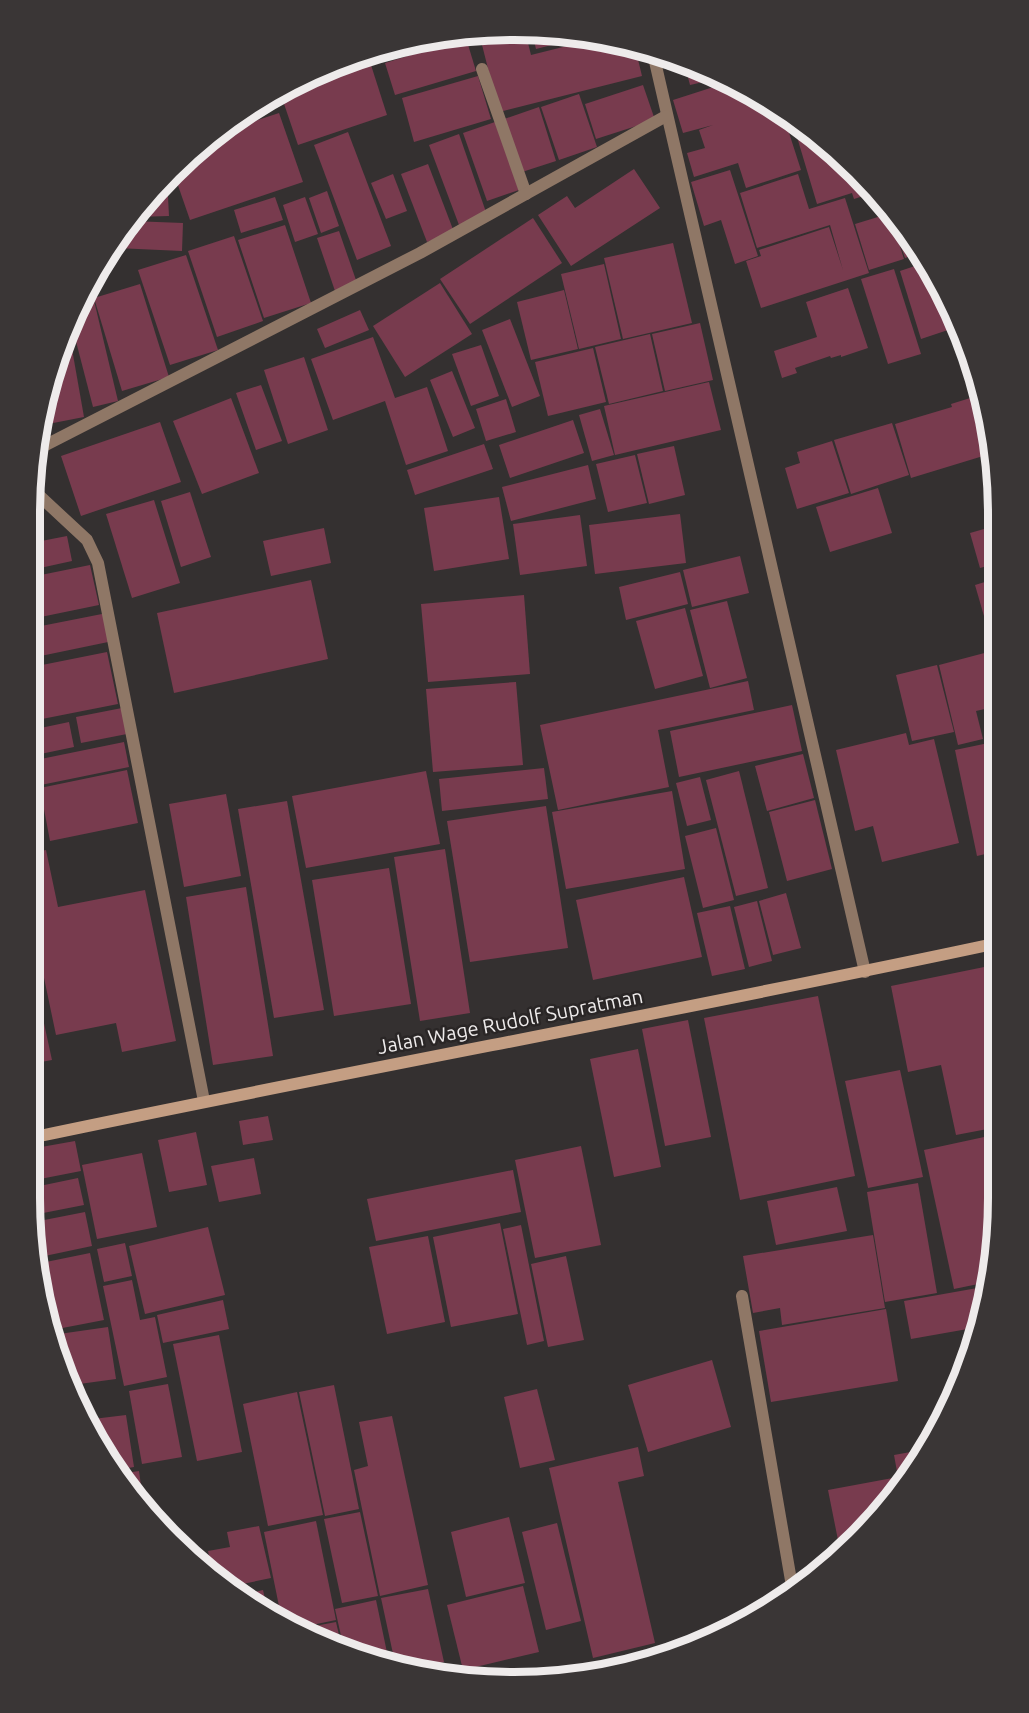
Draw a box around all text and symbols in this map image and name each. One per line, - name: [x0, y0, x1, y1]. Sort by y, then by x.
- street label: Jalan Wage Rudolf Supratman: [375, 984, 645, 1058]

